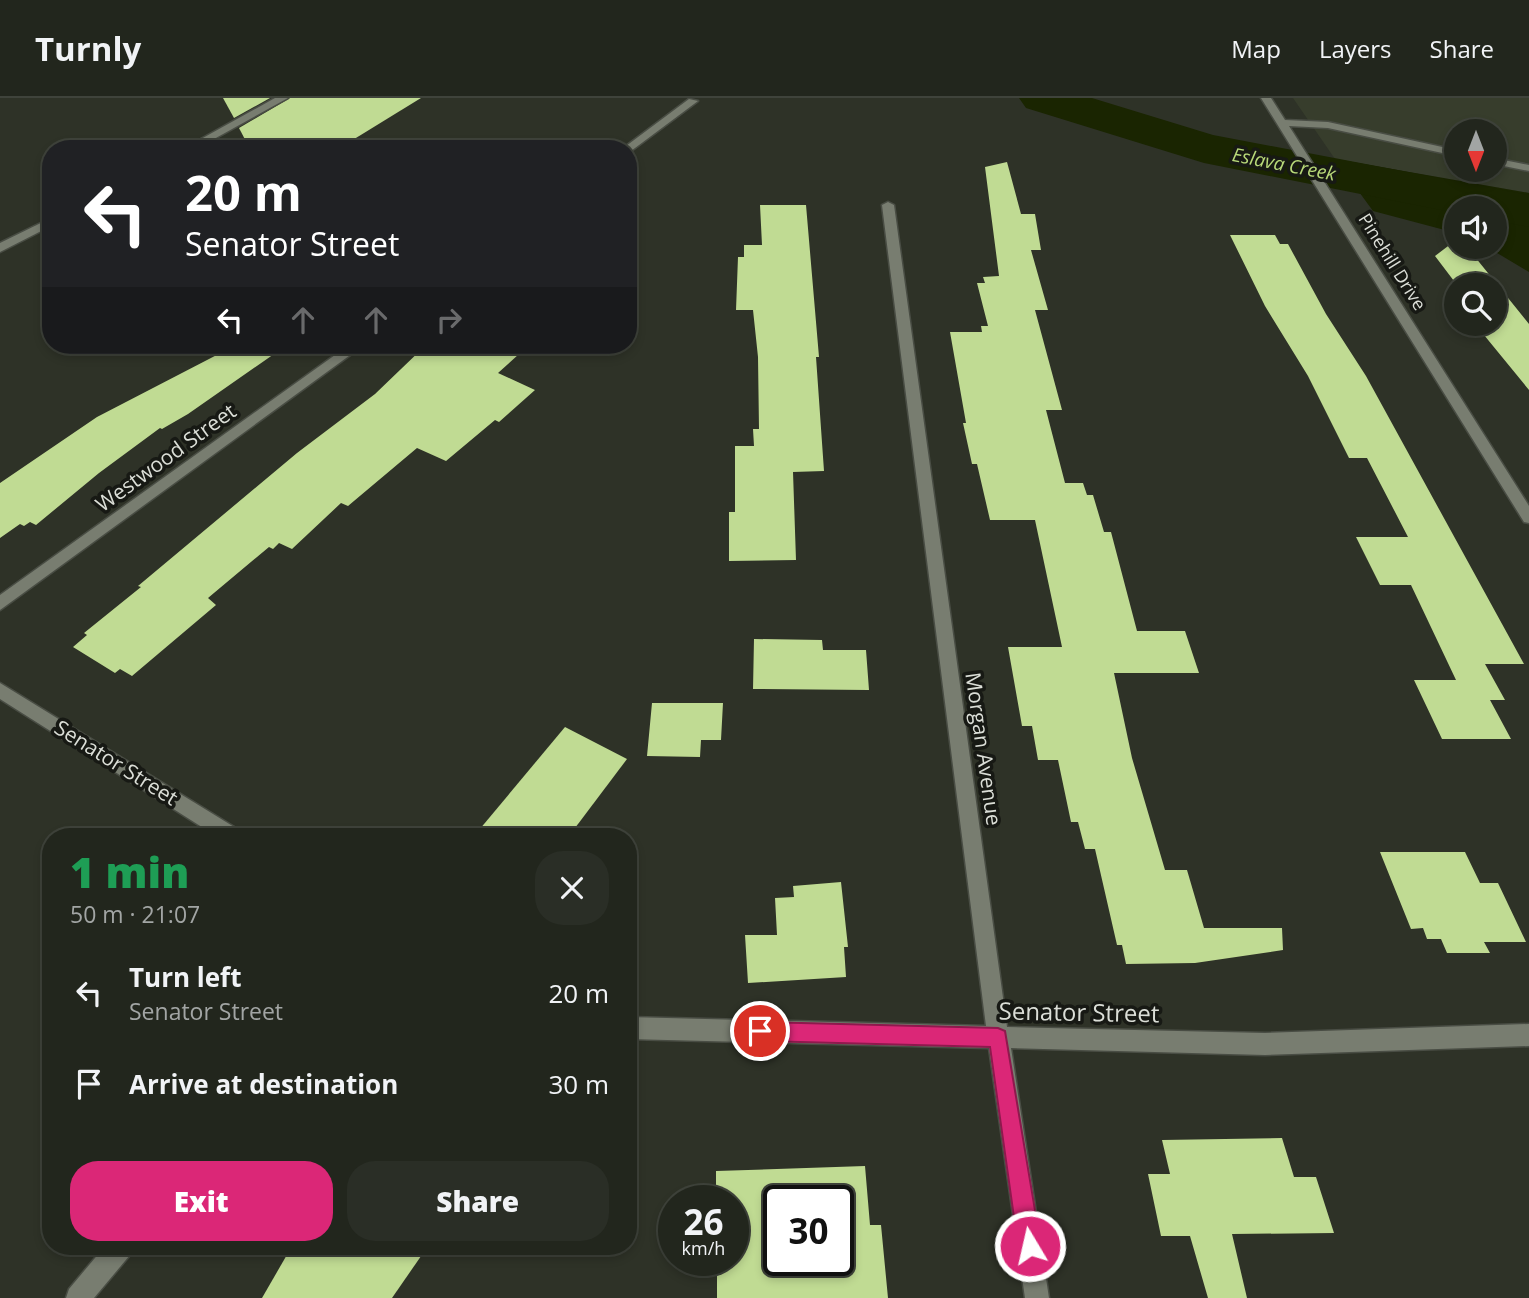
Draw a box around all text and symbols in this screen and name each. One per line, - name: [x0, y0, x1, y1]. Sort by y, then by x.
- text: Turnly: [35, 26, 141, 71]
- text: Map: [1231, 32, 1281, 65]
- text: Layers: [1319, 32, 1392, 65]
- text: Share: [1430, 32, 1494, 65]
- north arrow: [1444, 119, 1507, 182]
- map controls: [1444, 119, 1507, 336]
- water label: Eslava Creek: [1230, 141, 1339, 187]
- text: 20 m: [185, 159, 302, 225]
- icon: left: [70, 168, 161, 259]
- button: sound: [1444, 196, 1507, 259]
- street label: Pinehill Drive: [1354, 208, 1432, 314]
- text: Senator Street: [185, 222, 399, 265]
- button: search: [1444, 273, 1507, 336]
- icon: left: [211, 301, 249, 339]
- icon: ahead: [284, 301, 322, 339]
- icon: ahead: [357, 301, 395, 339]
- icon: right: [430, 301, 468, 339]
- street label: Westwood Street: [90, 397, 241, 518]
- street label: Morgan Avenue: [959, 670, 1009, 827]
- street label: Senator Street: [49, 713, 184, 811]
- text: 1 min: [70, 843, 189, 900]
- button: close: [535, 851, 609, 925]
- text: 50 m · 21:07: [70, 898, 200, 930]
- text: Turn left: [129, 959, 241, 995]
- icon: left: [70, 974, 108, 1012]
- text: 20 m: [548, 975, 609, 1011]
- street label: Senator Street: [998, 994, 1160, 1029]
- text: Senator Street: [129, 995, 283, 1027]
- pin: [730, 1001, 790, 1061]
- icon: arrive: [741, 1012, 779, 1050]
- icon: arrive: [70, 1065, 108, 1103]
- text: Arrive at destination: [129, 1066, 398, 1102]
- text: 30 m: [548, 1066, 609, 1102]
- button: Exit: [70, 1161, 333, 1241]
- button: Share: [347, 1161, 609, 1241]
- speed limit sign: 30: [763, 1185, 854, 1276]
- text: 26: [683, 1198, 724, 1245]
- position arrow: [993, 1209, 1067, 1283]
- text: km/h: [682, 1236, 725, 1260]

